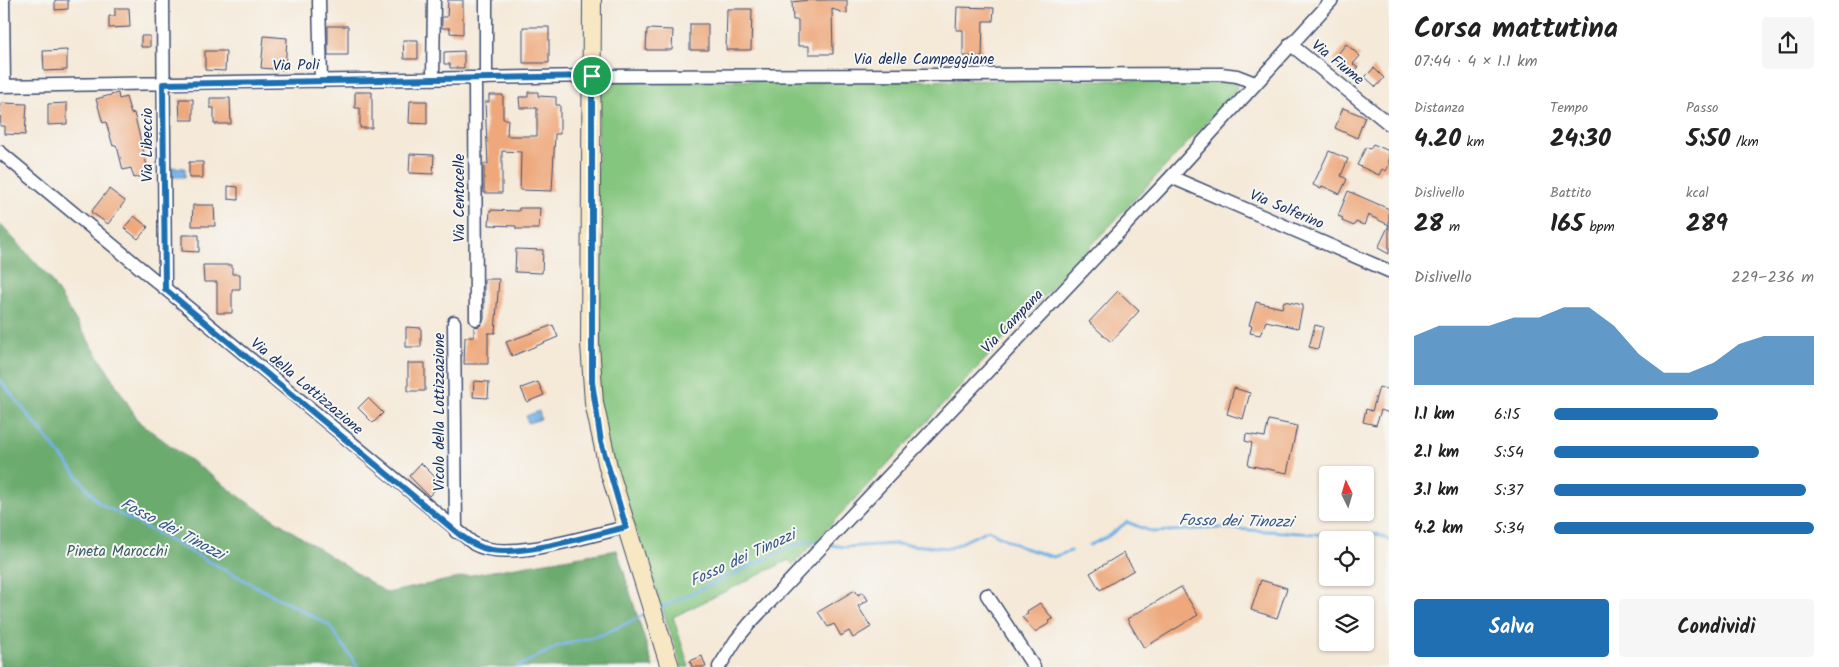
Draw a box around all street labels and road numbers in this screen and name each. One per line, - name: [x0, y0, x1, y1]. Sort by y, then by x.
- street label: Via Fiume: [1306, 34, 1369, 92]
- street label: Via delle Campeggiane: [854, 48, 994, 72]
- street label: Via Poli: [272, 54, 321, 78]
- street label: Via Libeccio: [136, 107, 160, 182]
- street label: Via Centocelle: [448, 154, 472, 242]
- street label: Via Solferino: [1246, 183, 1328, 236]
- street label: Via Campana: [976, 284, 1050, 359]
- street label: Via della Lottizzazione: [244, 332, 368, 442]
- street label: Vicolo della Lottizzazione: [428, 333, 452, 491]

